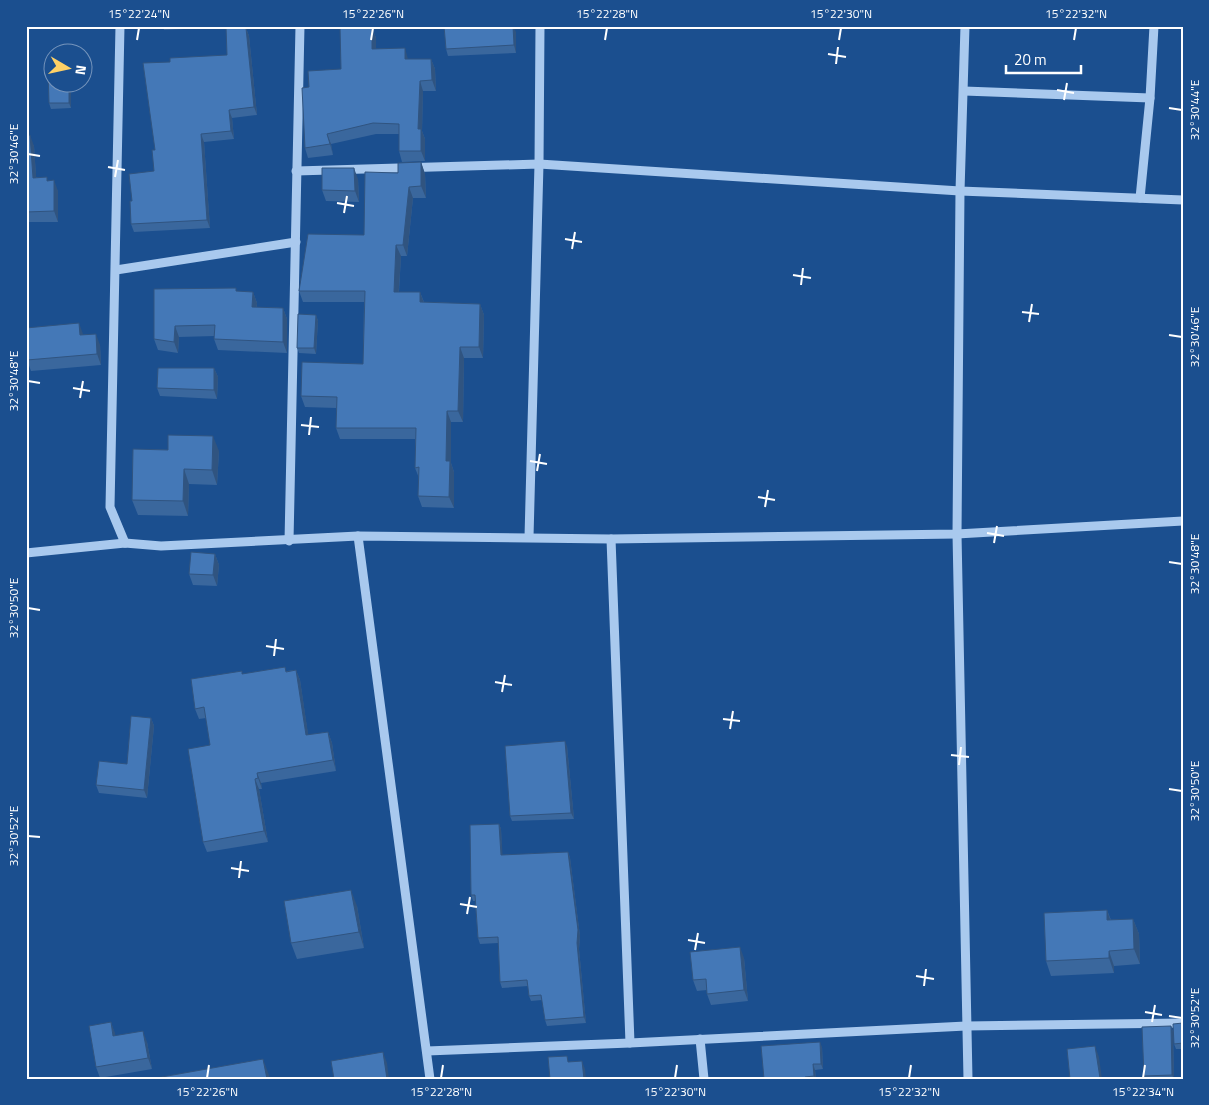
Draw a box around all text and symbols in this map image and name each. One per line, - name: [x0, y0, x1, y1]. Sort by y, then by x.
- text: 15°22'24"N: [108, 4, 170, 23]
- text: 15°22'26"N: [342, 4, 404, 23]
- text: 15°22'28"N: [576, 4, 638, 23]
- text: 15°22'30"N: [810, 4, 872, 23]
- text: 15°22'32"N: [1045, 4, 1107, 23]
- north arrow: [42, 42, 92, 92]
- scale bar: [1006, 42, 1082, 74]
- text: 20 m: [1014, 48, 1047, 71]
- text: N: [70, 64, 92, 77]
- text: 32°30'44"E: [1185, 79, 1204, 140]
- text: 32°30'46"E: [4, 123, 23, 184]
- text: 32°30'46"E: [1185, 306, 1204, 367]
- text: 32°30'48"E: [4, 350, 23, 411]
- text: 32°30'48"E: [1185, 533, 1204, 594]
- text: 32°30'50"E: [4, 577, 23, 638]
- text: 32°30'50"E: [1185, 760, 1204, 821]
- text: 32°30'52"E: [4, 805, 23, 866]
- text: 32°30'52"E: [1185, 987, 1204, 1048]
- text: 15°22'26"N: [176, 1082, 238, 1101]
- text: 15°22'28"N: [410, 1082, 472, 1101]
- text: 15°22'30"N: [644, 1082, 706, 1101]
- text: 15°22'32"N: [878, 1082, 940, 1101]
- text: 15°22'34"N: [1112, 1082, 1174, 1101]

